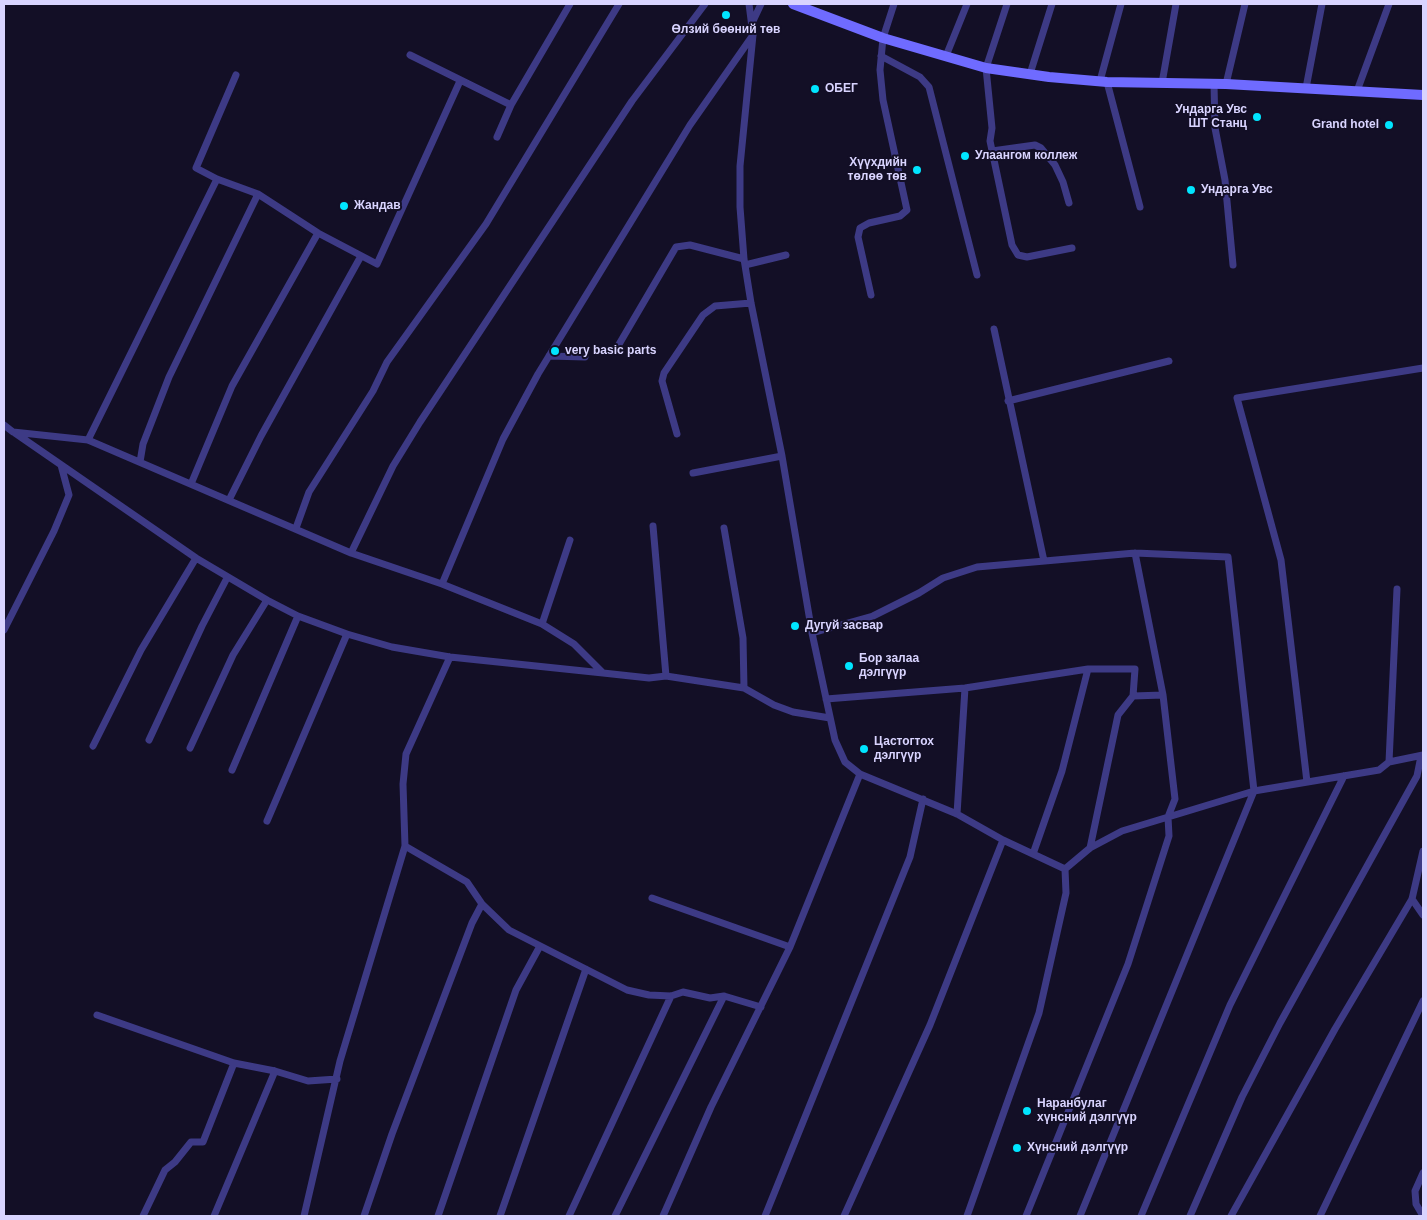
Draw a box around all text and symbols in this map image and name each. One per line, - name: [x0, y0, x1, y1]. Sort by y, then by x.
- marker: Өлзий бөөний төв: [720, 9, 732, 21]
- place label: Өлзий бөөний төв: [671, 23, 781, 37]
- place label: ОБЕГ: [825, 82, 858, 96]
- marker: ОБЕГ: [809, 83, 821, 95]
- place label: Ундарга Увс ШТ Станц: [1175, 103, 1247, 131]
- marker: Ундарга Увс ШТ Станц: [1251, 111, 1263, 123]
- place label: Grand hotel: [1312, 118, 1379, 132]
- marker: Grand hotel: [1383, 119, 1395, 131]
- place label: Улаангом коллеж: [975, 149, 1077, 163]
- marker: Улаангом коллеж: [959, 150, 971, 162]
- place label: Хүүхдийн төлөө төв: [848, 156, 907, 184]
- marker: Хүүхдийн төлөө төв: [911, 164, 923, 176]
- place label: Ундарга Увс: [1201, 183, 1273, 197]
- marker: Ундарга Увс: [1185, 184, 1197, 196]
- place label: Жандав: [354, 199, 401, 213]
- marker: Жандав: [338, 200, 350, 212]
- place label: very basic parts: [565, 344, 656, 358]
- marker: very basic parts: [549, 345, 561, 357]
- place label: Дугуй засвар: [805, 619, 883, 633]
- marker: Дугуй засвар: [789, 620, 801, 632]
- place label: Бор залаа дэлгүүр: [859, 652, 919, 680]
- marker: Бор залаа дэлгүүр: [843, 660, 855, 672]
- place label: Цастогтох дэлгүүр: [874, 735, 934, 763]
- marker: Цастогтох дэлгүүр: [858, 743, 870, 755]
- place label: Наранбулаг хүнсний дэлгүүр: [1037, 1097, 1137, 1125]
- marker: Наранбулаг хүнсний дэлгүүр: [1021, 1105, 1033, 1117]
- place label: Хүнсний дэлгүүр: [1027, 1141, 1128, 1155]
- marker: Хүнсний дэлгүүр: [1011, 1142, 1023, 1154]

